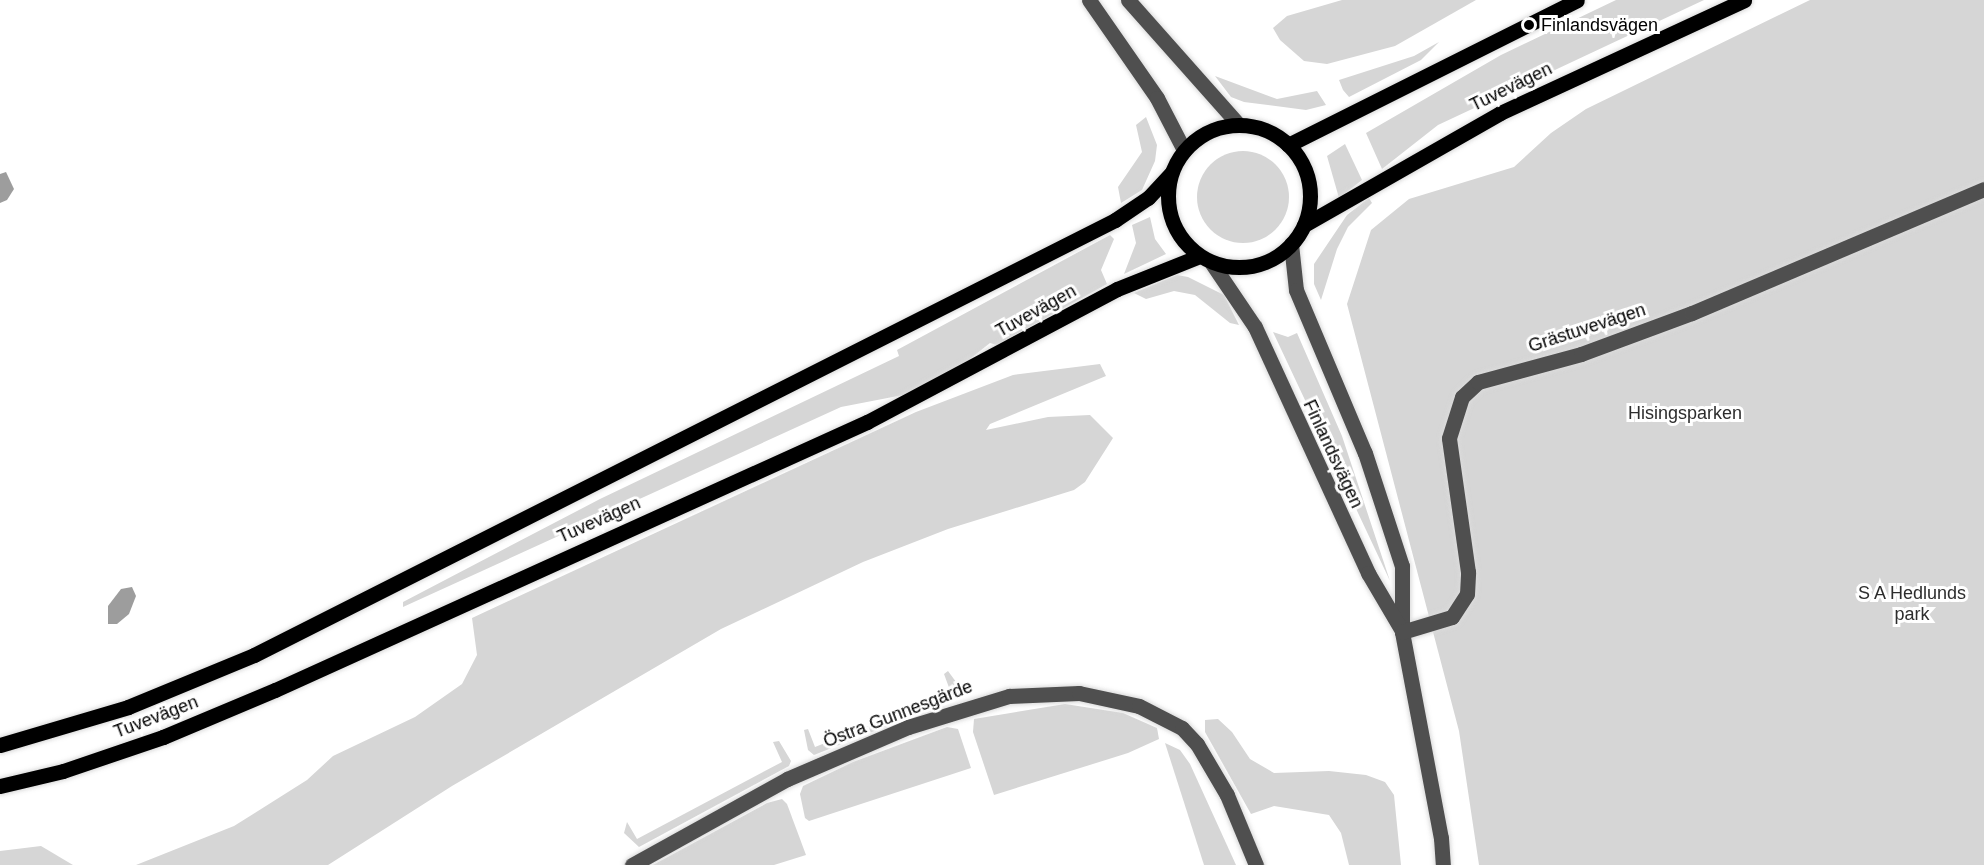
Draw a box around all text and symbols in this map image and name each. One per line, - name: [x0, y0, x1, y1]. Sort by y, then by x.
- place label: Finlandsvägen: [1541, 14, 1658, 36]
- marker: Finlandsvägen: [1522, 18, 1536, 32]
- street label: Tuvevägen: [1467, 58, 1555, 116]
- street label: Tuvevägen: [992, 280, 1080, 342]
- street label: Grästuvevägen: [1526, 299, 1648, 357]
- street label: Finlandsvägen: [1298, 396, 1368, 512]
- park label: Hisingsparken: [1628, 402, 1742, 424]
- street label: Tuvevägen: [554, 492, 644, 548]
- park label: S A Hedlunds park: [1857, 583, 1967, 626]
- street label: Östra Gunnesgärde: [820, 676, 976, 752]
- street label: Tuvevägen: [111, 691, 201, 743]

